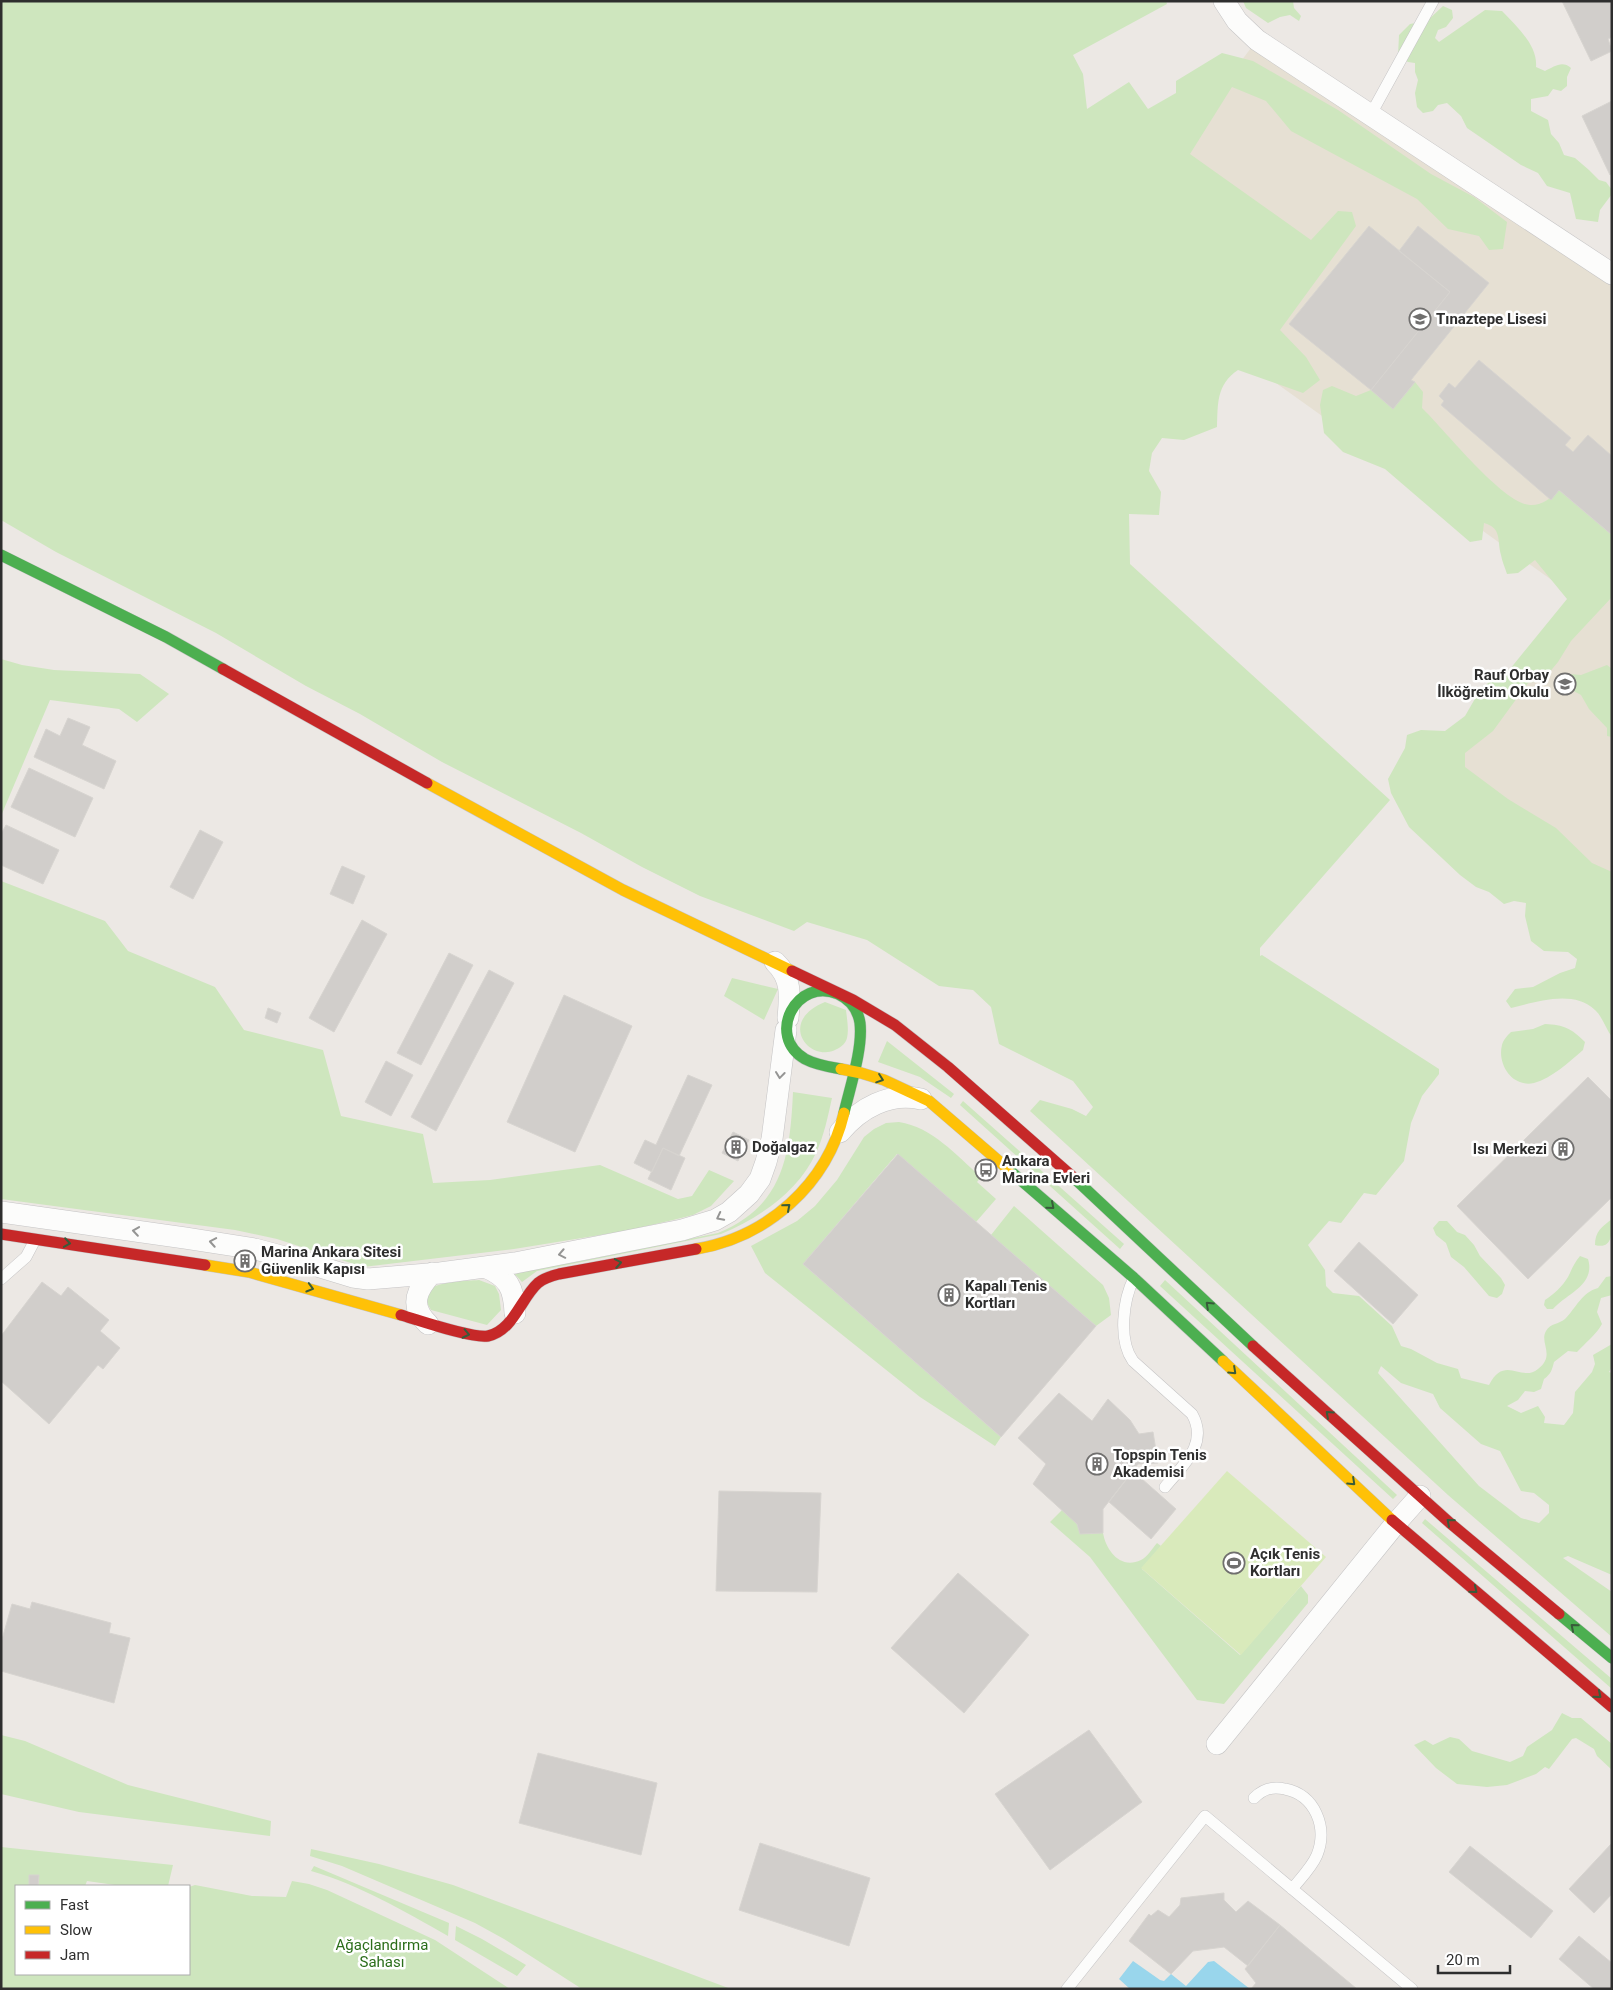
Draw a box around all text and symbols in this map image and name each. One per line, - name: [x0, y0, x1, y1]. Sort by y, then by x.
- school or university icon: Tınaztepe Lisesi: [1408, 307, 1432, 331]
- place label: Tınaztepe Lisesi: [1436, 310, 1546, 328]
- place label: Rauf Orbay İlköğretim Okulu: [1437, 666, 1549, 701]
- school or university icon: Rauf Orbay İlköğretim Okulu: [1553, 672, 1577, 696]
- one-way arrow: [775, 1072, 786, 1080]
- one-way arrow: [875, 1073, 883, 1083]
- building icon: Doğalgaz: [724, 1135, 748, 1159]
- building icon: Isı Merkezi: [1551, 1137, 1575, 1161]
- place label: Doğalgaz: [752, 1138, 815, 1156]
- place label: Isı Merkezi: [1473, 1140, 1547, 1158]
- place label: Ankara Marina Evleri: [1002, 1152, 1090, 1187]
- bus stop icon: Ankara Marina Evleri: [974, 1158, 998, 1182]
- one-way arrow: [1045, 1200, 1054, 1209]
- one-way arrow: [781, 1204, 790, 1213]
- one-way arrow: [716, 1211, 725, 1221]
- one-way arrow: [132, 1226, 140, 1237]
- one-way arrow: [63, 1237, 71, 1248]
- one-way arrow: [209, 1238, 217, 1248]
- place label: Marina Ankara Sitesi Güvenlik Kapısı: [261, 1243, 401, 1278]
- building icon: Marina Ankara Sitesi Güvenlik Kapısı: [233, 1249, 257, 1273]
- one-way arrow: [557, 1249, 566, 1259]
- one-way arrow: [614, 1258, 623, 1269]
- place label: Kapalı Tenis Kortları: [965, 1277, 1048, 1312]
- one-way arrow: [305, 1282, 314, 1293]
- building icon: Kapalı Tenis Kortları: [937, 1283, 961, 1307]
- one-way arrow: [1206, 1302, 1215, 1311]
- one-way arrow: [461, 1328, 470, 1338]
- one-way arrow: [1228, 1365, 1237, 1374]
- one-way arrow: [1326, 1411, 1335, 1420]
- place label: Topspin Tenis Akademisi: [1113, 1446, 1207, 1481]
- building icon: Topspin Tenis Akademisi: [1085, 1452, 1109, 1476]
- one-way arrow: [1346, 1476, 1355, 1485]
- one-way arrow: [1447, 1519, 1456, 1528]
- place label: Açık Tenis Kortları: [1250, 1545, 1320, 1580]
- sports icon: Açık Tenis Kortları: [1222, 1551, 1246, 1575]
- one-way arrow: [1468, 1584, 1477, 1592]
- one-way arrow: [1571, 1624, 1580, 1633]
- one-way arrow: [1592, 1689, 1601, 1698]
- legend: [15, 1885, 190, 1975]
- text: Fast: [60, 1896, 89, 1914]
- text: Slow: [60, 1921, 92, 1939]
- park label: Ağaçlandırma Sahası: [336, 1936, 428, 1971]
- scale bar: [1438, 1942, 1510, 1974]
- text: Jam: [60, 1946, 90, 1964]
- text: 20 m: [1446, 1951, 1480, 1969]

